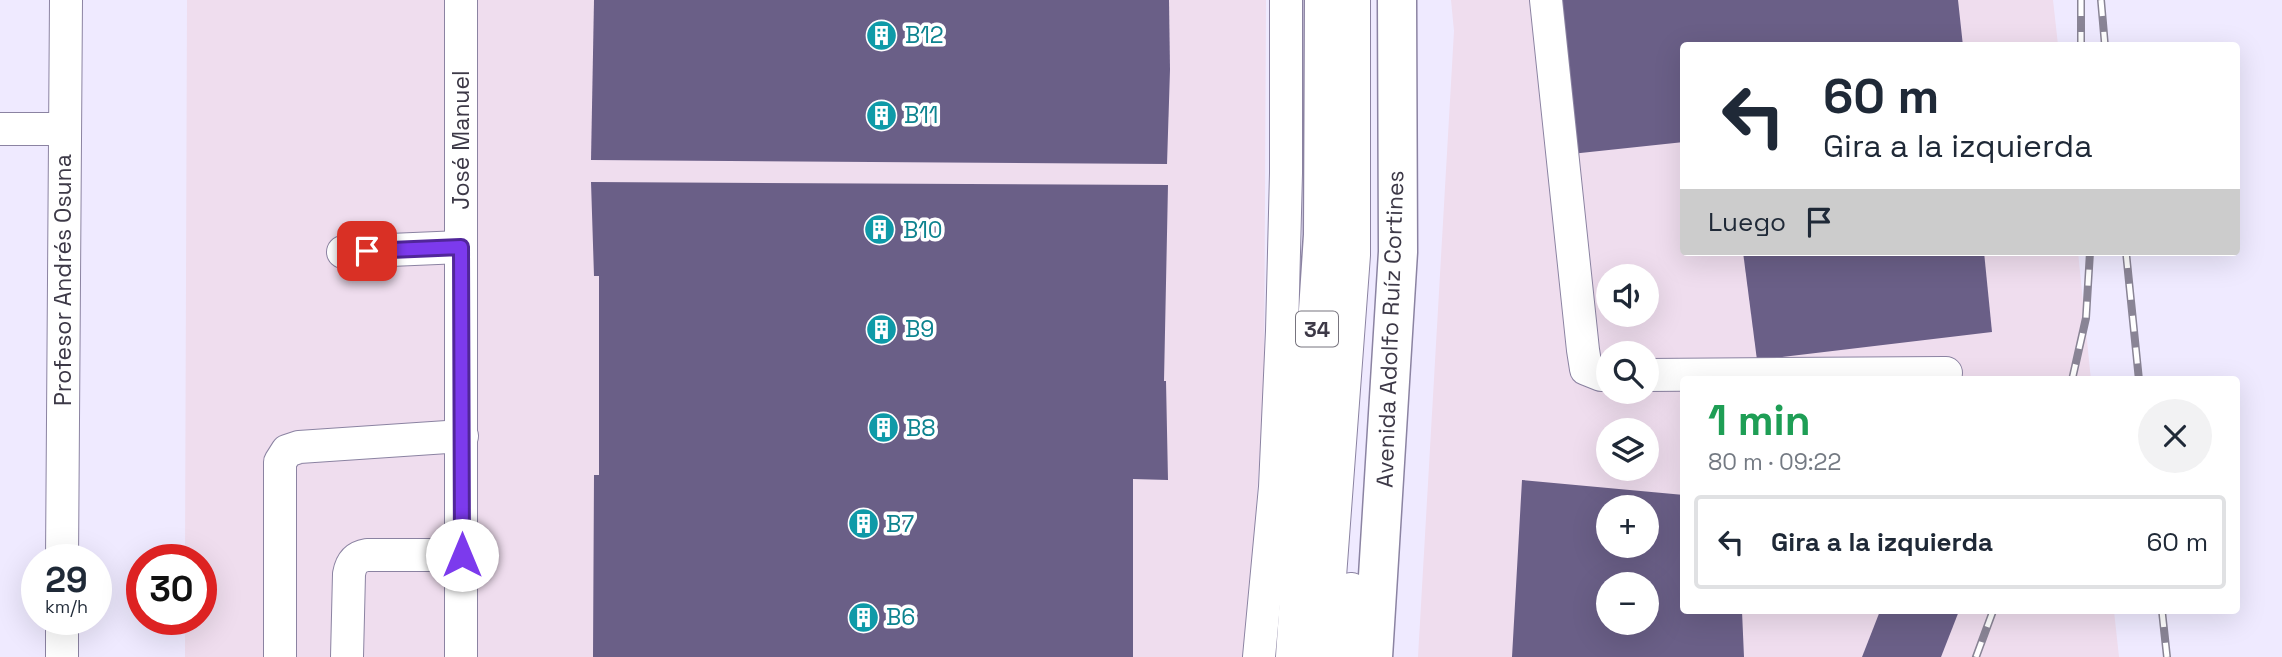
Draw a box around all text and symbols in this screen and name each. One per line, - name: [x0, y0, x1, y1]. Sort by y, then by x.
- building icon: B12: [865, 18, 899, 52]
- place label: B12: [905, 20, 944, 50]
- text: 60 m: [1823, 65, 1939, 127]
- street label: José Manuel: [446, 70, 476, 210]
- icon: left: [1708, 70, 1799, 161]
- building icon: B11: [864, 98, 898, 132]
- place label: B11: [904, 100, 938, 130]
- text: Gira a la izquierda: [1823, 126, 2093, 166]
- street label: Profesor Andrés Osuna: [48, 154, 78, 406]
- street label: Avenida Adolfo Ruíz Cortines: [1369, 170, 1411, 488]
- icon: arrive: [1800, 203, 1838, 241]
- text: Luego: [1708, 205, 1786, 239]
- building icon: B10: [863, 213, 897, 247]
- place label: B10: [903, 215, 943, 245]
- pin: [337, 221, 397, 281]
- icon: arrive: [348, 232, 386, 270]
- map controls: [1596, 264, 1659, 635]
- button: sound: [1596, 264, 1659, 327]
- building icon: B9: [865, 312, 899, 346]
- road number: 34: [1296, 312, 1338, 346]
- place label: B9: [905, 314, 934, 344]
- button: search: [1596, 341, 1659, 404]
- text: 1 min: [1708, 394, 1811, 447]
- button: close: [2138, 399, 2212, 473]
- building icon: B8: [866, 411, 900, 445]
- place label: B8: [906, 413, 936, 443]
- button: layers: [1596, 418, 1659, 481]
- text: 80 m · 09:22: [1708, 447, 1841, 477]
- button: +: [1596, 495, 1659, 558]
- building icon: B7: [846, 507, 880, 541]
- place label: B7: [886, 509, 914, 539]
- position arrow: [425, 518, 499, 592]
- icon: left: [1712, 523, 1750, 561]
- text: Gira a la izquierda: [1771, 525, 1993, 559]
- text: 60 m: [2146, 525, 2208, 559]
- speed limit sign: 30: [126, 544, 217, 635]
- text: 29: [45, 558, 88, 602]
- button: −: [1596, 572, 1659, 635]
- text: km/h: [45, 595, 88, 618]
- building icon: B6: [846, 600, 880, 634]
- place label: B6: [886, 602, 915, 632]

